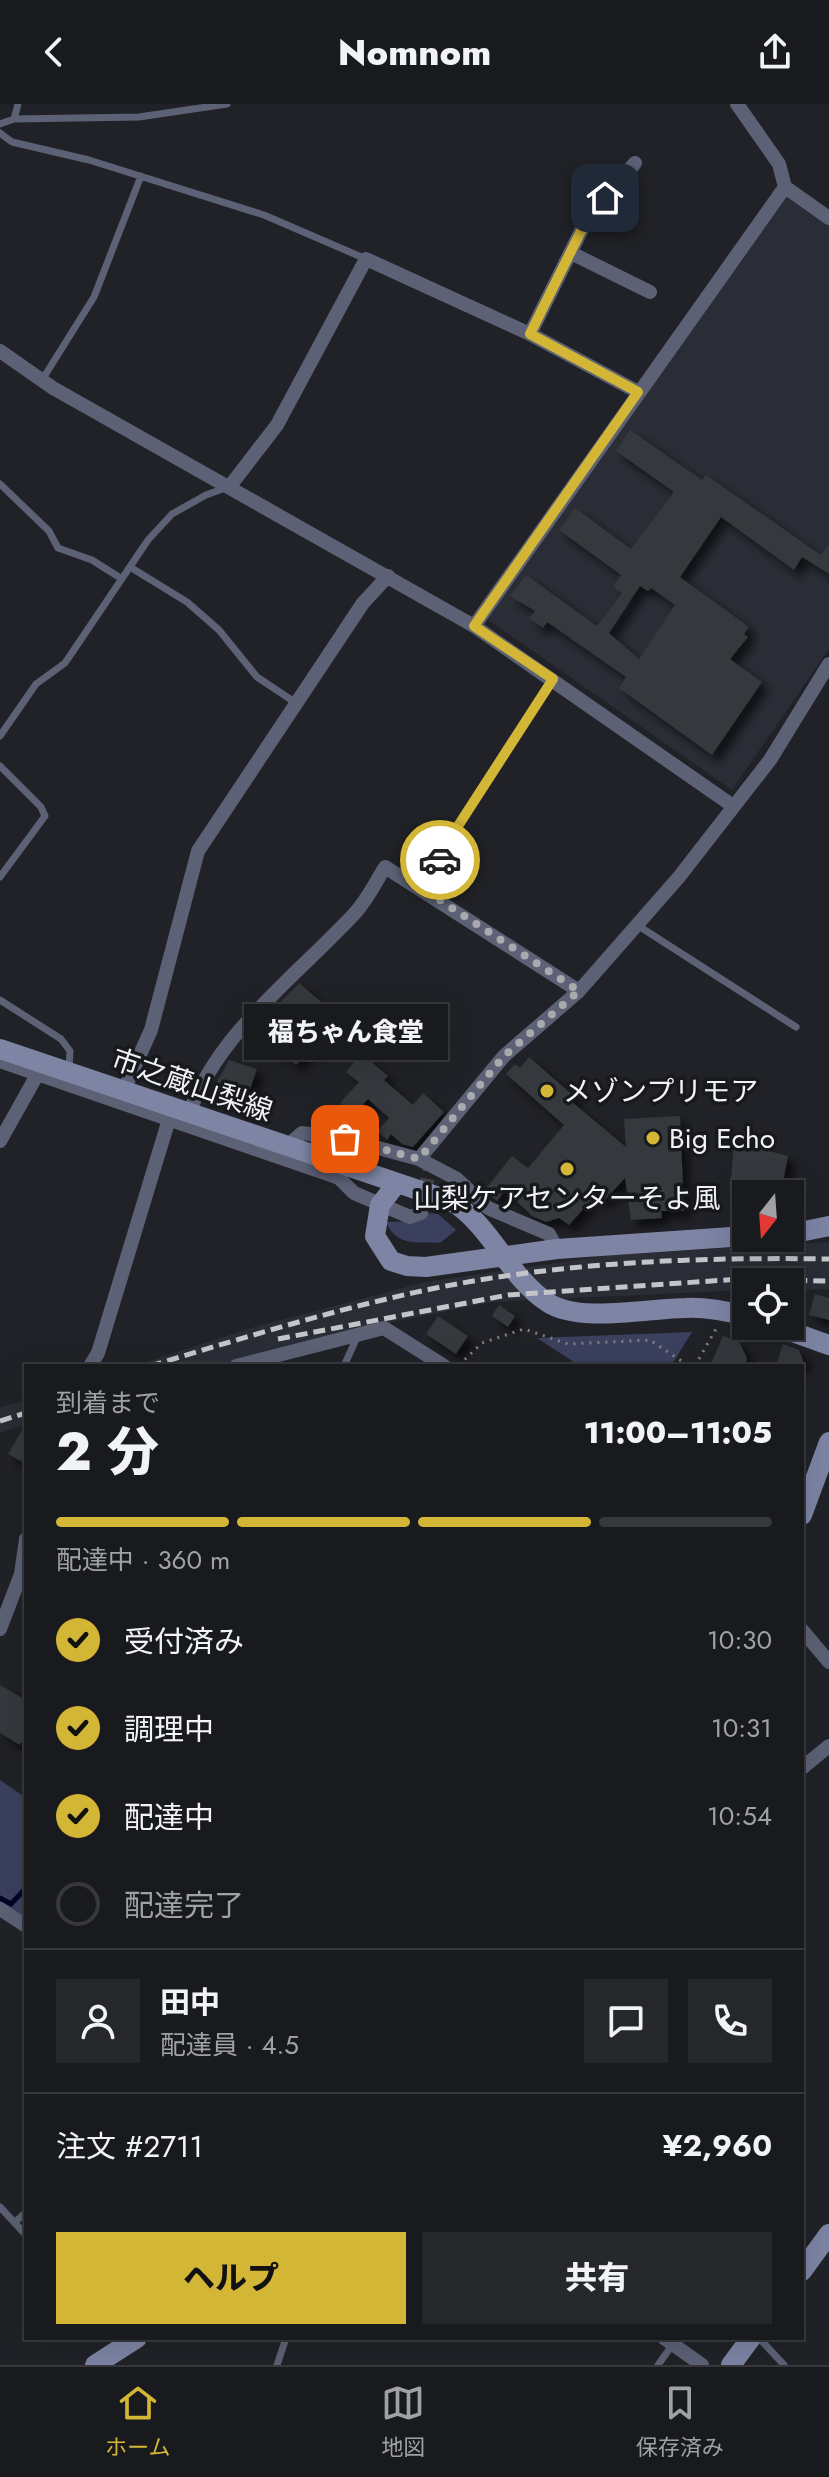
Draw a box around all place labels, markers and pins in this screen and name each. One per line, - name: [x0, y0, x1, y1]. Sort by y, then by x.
- pin: [571, 164, 639, 232]
- callout: 福ちゃん食堂: [243, 1003, 447, 1059]
- place label: メゾンプリモア: [563, 1071, 758, 1112]
- marker: メゾンプリモア: [538, 1082, 556, 1100]
- pin: [311, 1105, 379, 1173]
- place label: Big Echo: [669, 1118, 775, 1159]
- marker: Big Echo: [644, 1129, 662, 1147]
- marker: 山梨ケアセンターそよ風: [558, 1160, 576, 1178]
- place label: 山梨ケアセンターそよ風: [413, 1178, 721, 1219]

